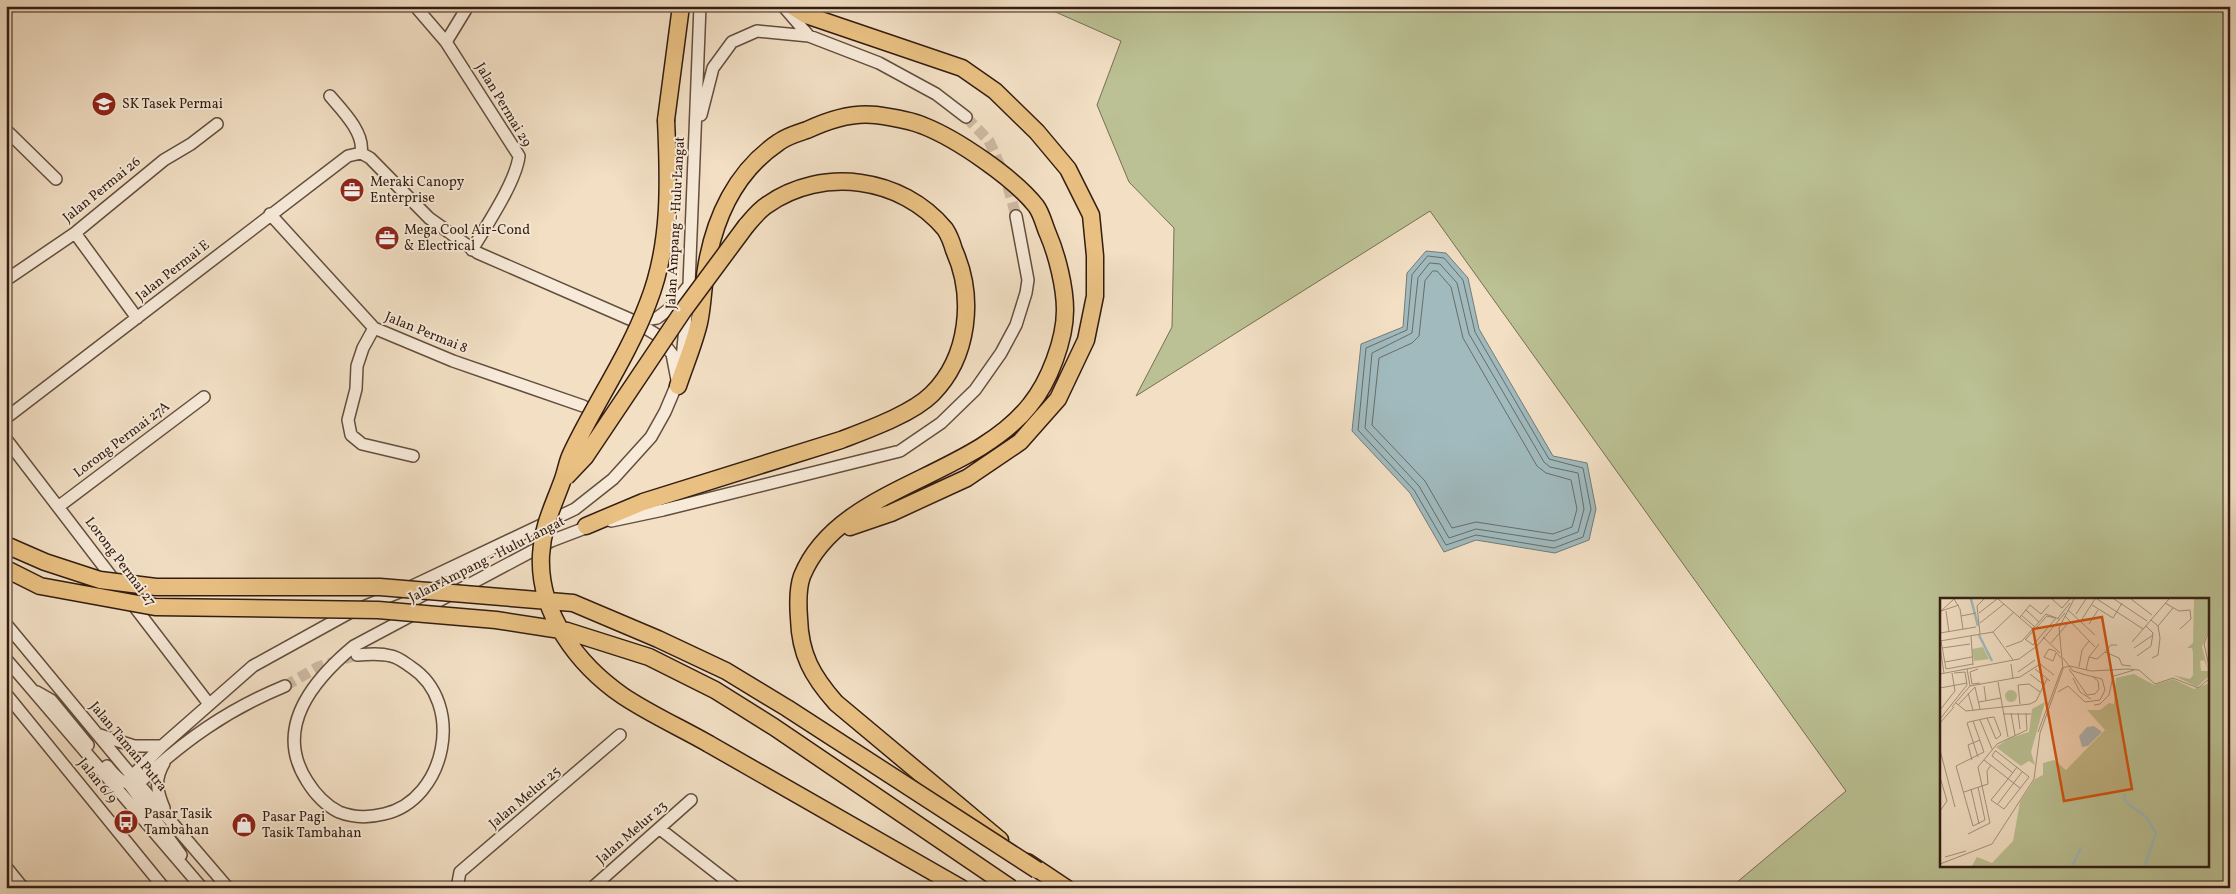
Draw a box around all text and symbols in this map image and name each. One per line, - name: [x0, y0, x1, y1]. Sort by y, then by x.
- street label: Jalan Permai 29: [470, 59, 536, 151]
- school or university icon: SK Tasek Permai: [91, 91, 117, 117]
- place label: SK Tasek Permai: [122, 95, 223, 114]
- street label: Jalan Ampang - Hulu Langat: [662, 136, 690, 310]
- street label: Jalan Permai 26: [59, 153, 145, 227]
- place label: Meraki Canopy Enterprise: [370, 173, 465, 208]
- office icon: Meraki Canopy Enterprise: [339, 177, 365, 203]
- place label: Mega Cool Air-Cond & Electrical: [404, 221, 530, 256]
- office icon: Mega Cool Air-Cond & Electrical: [374, 225, 400, 251]
- street label: Jalan Permai E: [132, 236, 214, 306]
- street label: Jalan Permai 8: [382, 308, 470, 358]
- street label: Lorong Permai 27A: [70, 397, 174, 483]
- street label: Jalan Ampang - Hulu Langat: [406, 512, 568, 608]
- street label: Lorong Permai 27: [80, 513, 160, 611]
- inset map: [1940, 598, 2208, 866]
- street label: Jalan Taman Putra: [85, 698, 171, 796]
- street label: Jalan 6/9: [73, 754, 121, 808]
- street label: Jalan Melur 25: [485, 762, 565, 834]
- street label: Jalan Melur 23: [592, 797, 672, 869]
- place label: Pasar Tasik Tambahan: [144, 805, 213, 840]
- place label: Pasar Pagi Tasik Tambahan: [262, 808, 362, 843]
- bus stop icon: Pasar Tasik Tambahan: [113, 809, 139, 835]
- shop icon: Pasar Pagi Tasik Tambahan: [231, 812, 257, 838]

